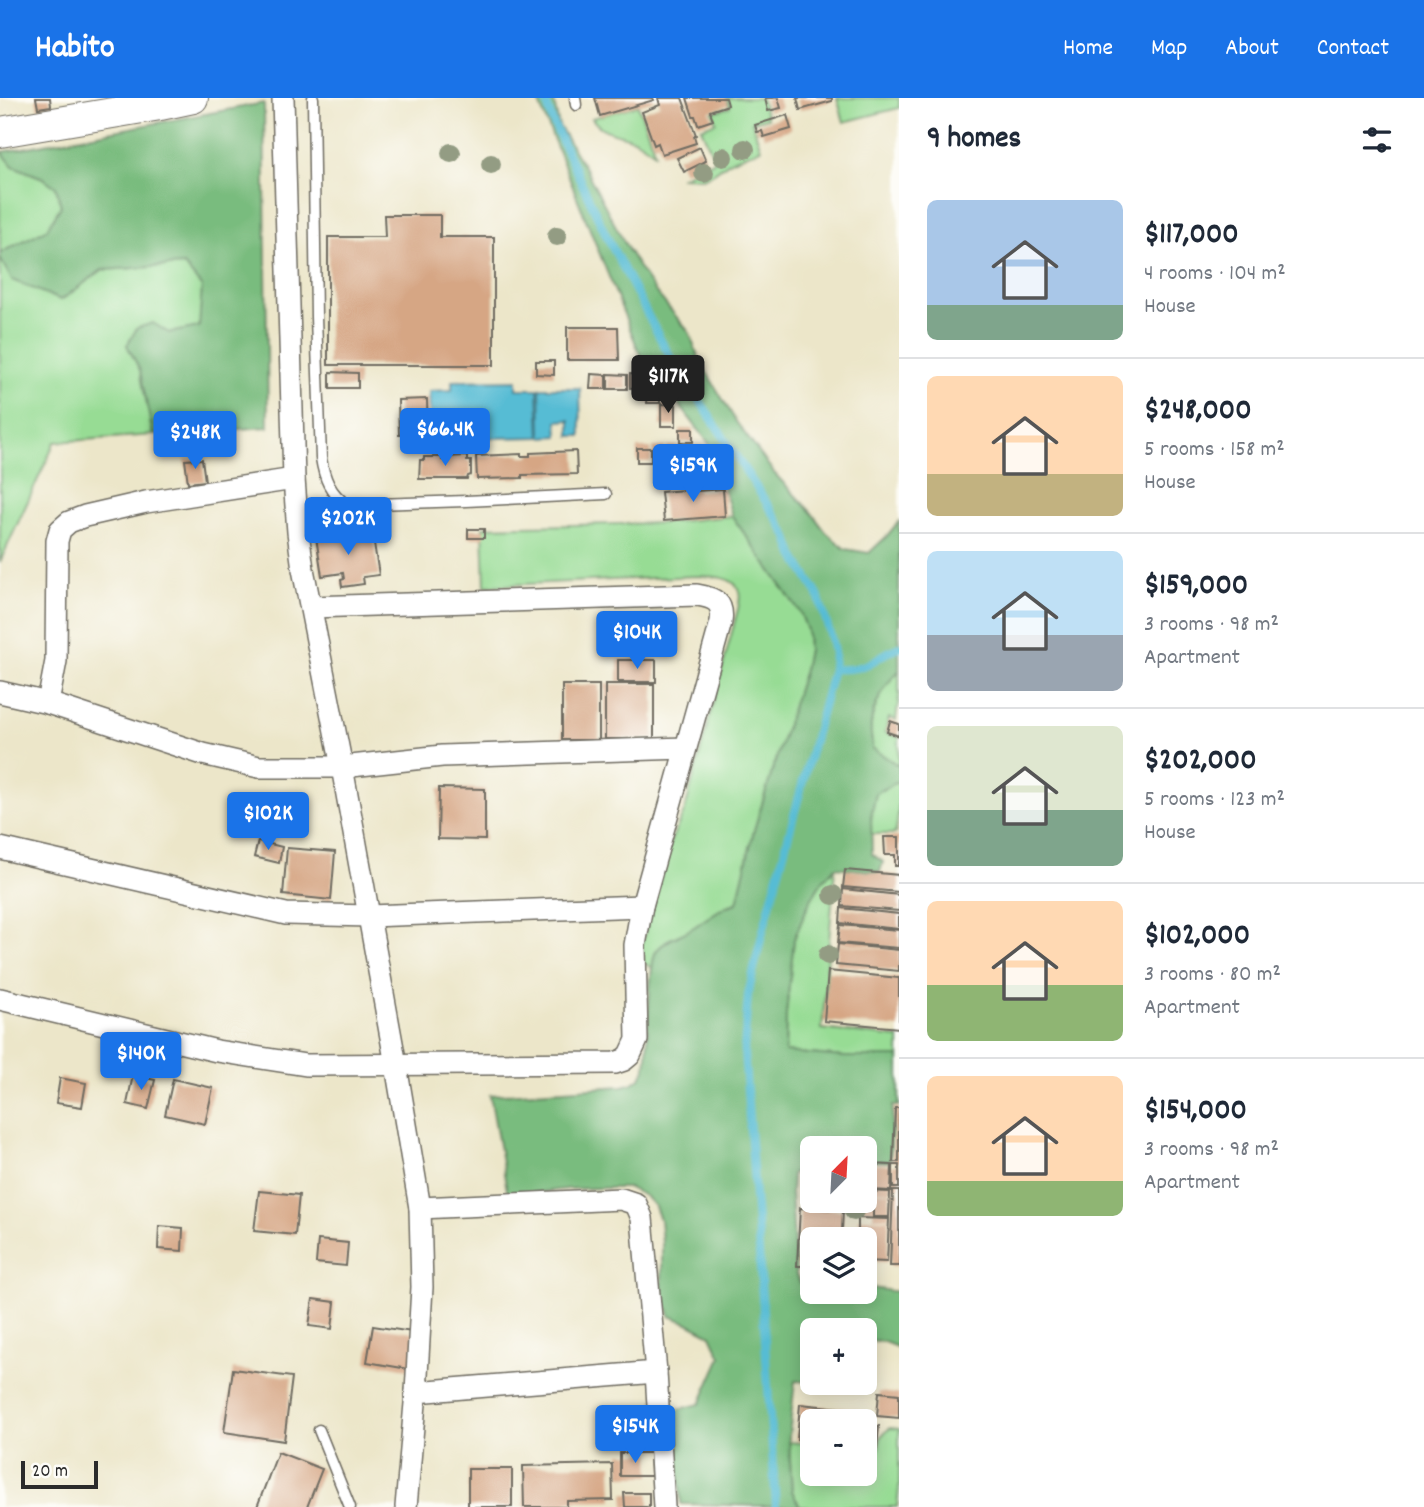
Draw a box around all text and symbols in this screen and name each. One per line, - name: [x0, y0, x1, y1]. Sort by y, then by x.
- text: Habito: [35, 26, 115, 73]
- text: Home: [1063, 32, 1113, 66]
- text: Map: [1151, 32, 1187, 66]
- text: About: [1225, 32, 1279, 66]
- text: Contact: [1317, 32, 1389, 66]
- text: 9 homes: [927, 119, 1021, 162]
- icon: filters: [1358, 121, 1396, 159]
- text: $117,000: [1144, 215, 1239, 258]
- icon: home: [983, 228, 1067, 312]
- text: 4 rooms · 104 m²: [1144, 258, 1286, 291]
- text: House: [1144, 291, 1196, 324]
- pin: $117K: [619, 356, 717, 415]
- text: $117K: [647, 361, 689, 394]
- text: $248,000: [1144, 391, 1252, 434]
- icon: home: [983, 404, 1067, 488]
- pin: $66.4K: [388, 408, 502, 468]
- pin: $248K: [146, 412, 244, 471]
- text: $66.4K: [416, 414, 474, 447]
- text: $248K: [169, 417, 221, 450]
- text: 5 rooms · 158 m²: [1144, 434, 1285, 467]
- pin: $159K: [644, 444, 742, 504]
- text: $159K: [669, 450, 717, 483]
- text: House: [1144, 467, 1196, 500]
- pin: $202K: [299, 498, 397, 557]
- text: $202K: [321, 503, 375, 536]
- text: $159,000: [1144, 566, 1248, 609]
- icon: home: [983, 579, 1067, 663]
- text: 3 rooms · 98 m²: [1144, 609, 1279, 642]
- pin: $104K: [588, 612, 686, 671]
- text: $104K: [612, 617, 662, 650]
- text: Apartment: [1144, 642, 1240, 675]
- text: $202,000: [1144, 741, 1257, 784]
- icon: home: [983, 754, 1067, 838]
- text: 5 rooms · 123 m²: [1144, 784, 1285, 817]
- pin: $102K: [219, 792, 317, 852]
- text: $102K: [243, 798, 293, 831]
- text: House: [1144, 817, 1196, 850]
- text: $102,000: [1144, 916, 1250, 959]
- icon: home: [983, 929, 1067, 1013]
- text: 3 rooms · 80 m²: [1144, 959, 1281, 992]
- text: Apartment: [1144, 992, 1240, 1025]
- pin: $140K: [92, 1032, 190, 1092]
- text: $140K: [116, 1038, 166, 1071]
- text: $154,000: [1144, 1091, 1247, 1134]
- icon: home: [983, 1104, 1067, 1188]
- text: 3 rooms · 98 m²: [1144, 1134, 1279, 1167]
- north arrow: [800, 1136, 877, 1213]
- map controls: [800, 1136, 877, 1486]
- text: Apartment: [1144, 1167, 1240, 1200]
- button: layers: [800, 1227, 877, 1304]
- button: +: [800, 1318, 877, 1395]
- pin: $154K: [586, 1406, 684, 1465]
- button: −: [800, 1409, 877, 1486]
- text: $154K: [611, 1411, 659, 1444]
- scale bar: [21, 1458, 98, 1490]
- text: 20 m: [32, 1459, 68, 1486]

